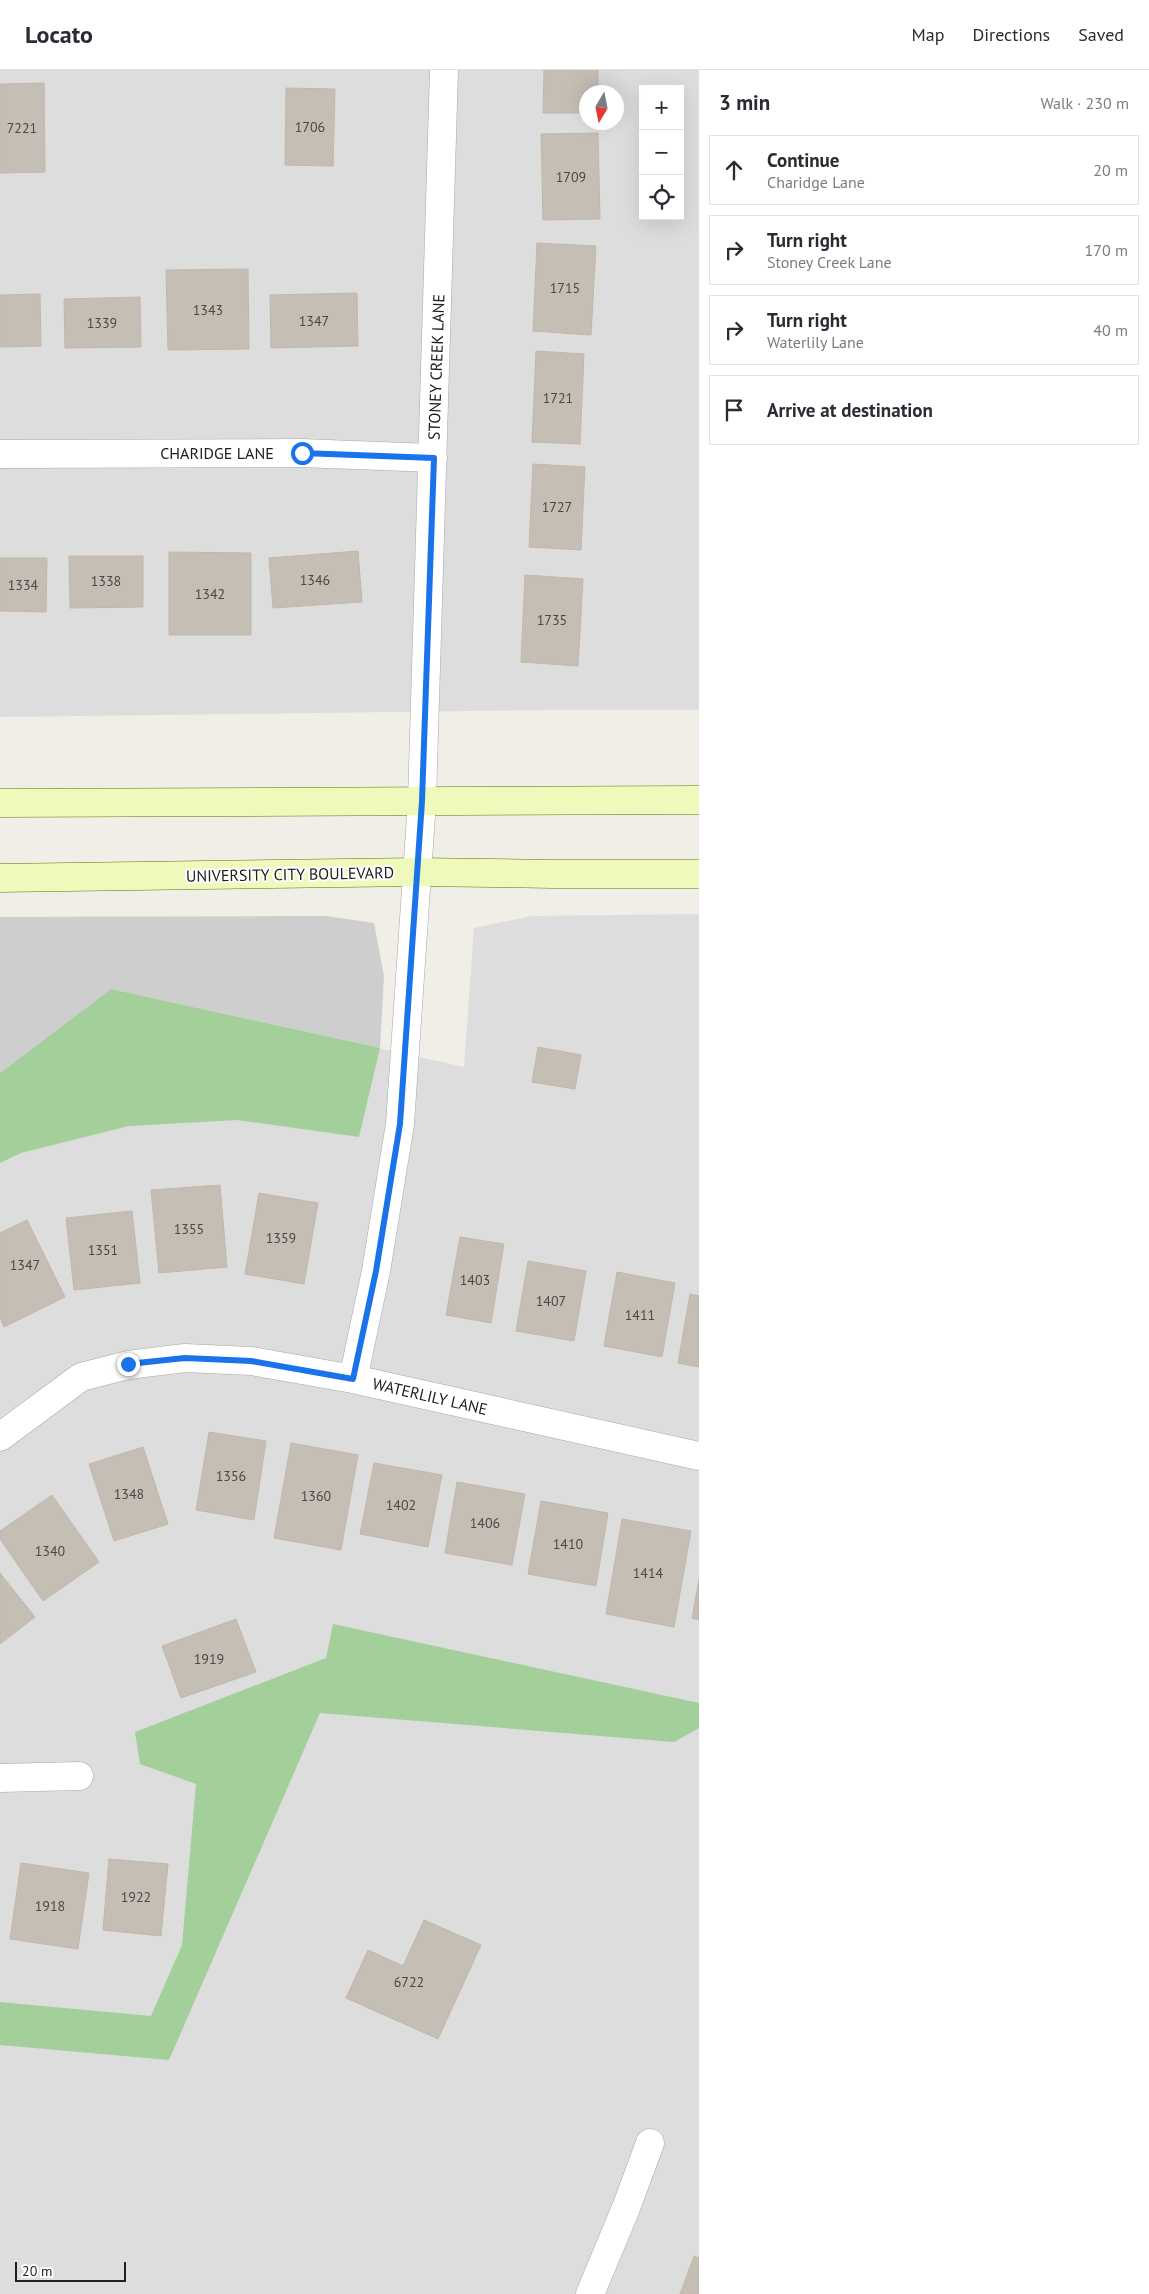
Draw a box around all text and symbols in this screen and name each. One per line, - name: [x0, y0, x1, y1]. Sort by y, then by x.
- text: Locato: [25, 19, 93, 50]
- text: Map: [912, 23, 944, 46]
- text: Directions: [972, 23, 1050, 46]
- text: Saved: [1078, 23, 1124, 46]
- north arrow: [579, 85, 624, 130]
- map controls: [639, 85, 684, 220]
- button: +: [639, 85, 684, 130]
- text: 3 min: [719, 89, 770, 116]
- text: Walk · 230 m: [1040, 93, 1129, 113]
- house number: 1706: [295, 118, 325, 136]
- house number: 7221: [7, 119, 37, 137]
- button: −: [639, 130, 684, 175]
- text: Continue: [767, 148, 839, 172]
- icon: ahead: [720, 156, 748, 184]
- text: 20 m: [1093, 160, 1128, 180]
- house number: 1709: [556, 168, 586, 186]
- text: Charidge Lane: [767, 172, 865, 192]
- button: locate: [639, 175, 684, 220]
- text: Turn right: [767, 228, 847, 252]
- icon: right: [720, 236, 748, 264]
- text: 170 m: [1085, 240, 1128, 260]
- text: Stoney Creek Lane: [767, 252, 892, 272]
- house number: 1715: [550, 279, 580, 297]
- street label: STONEY CREEK LANE: [423, 294, 449, 440]
- house number: 1343: [193, 301, 223, 319]
- text: Turn right: [767, 308, 847, 332]
- house number: 1347: [299, 312, 329, 330]
- house number: 1339: [87, 314, 117, 332]
- icon: right: [720, 316, 748, 344]
- text: 40 m: [1093, 320, 1128, 340]
- text: Waterlily Lane: [767, 332, 864, 352]
- house number: 1721: [543, 389, 573, 407]
- icon: arrive: [720, 396, 748, 424]
- text: Arrive at destination: [767, 398, 933, 422]
- route start: [291, 442, 314, 465]
- street label: CHARIDGE LANE: [160, 443, 274, 463]
- house number: 1727: [542, 498, 572, 516]
- house number: 1346: [300, 571, 330, 589]
- house number: 1338: [91, 572, 121, 590]
- house number: 1334: [8, 576, 39, 594]
- house number: 1342: [195, 585, 225, 603]
- house number: 1735: [537, 611, 567, 629]
- street label: UNIVERSITY CITY BOULEVARD: [186, 862, 394, 886]
- house number: 1355: [174, 1220, 204, 1238]
- house number: 1359: [266, 1229, 296, 1247]
- house number: 1351: [88, 1241, 118, 1259]
- house number: 1347: [10, 1256, 40, 1274]
- house number: 1403: [460, 1271, 490, 1289]
- house number: 1407: [536, 1292, 566, 1310]
- house number: 1411: [625, 1306, 655, 1324]
- route end: [117, 1353, 140, 1376]
- street label: WATERLILY LANE: [371, 1373, 489, 1419]
- house number: 1356: [216, 1467, 246, 1485]
- house number: 1348: [114, 1485, 144, 1503]
- house number: 1360: [301, 1487, 332, 1505]
- house number: 1402: [386, 1496, 416, 1514]
- house number: 1406: [470, 1514, 500, 1532]
- house number: 1410: [553, 1535, 584, 1553]
- house number: 1340: [35, 1542, 66, 1560]
- house number: 1414: [633, 1564, 664, 1582]
- house number: 1919: [194, 1650, 224, 1668]
- house number: 1922: [121, 1888, 151, 1906]
- house number: 1918: [35, 1897, 65, 1915]
- house number: 6722: [394, 1973, 424, 1991]
- scale bar: [15, 2259, 126, 2282]
- text: 20 m: [22, 2262, 52, 2280]

